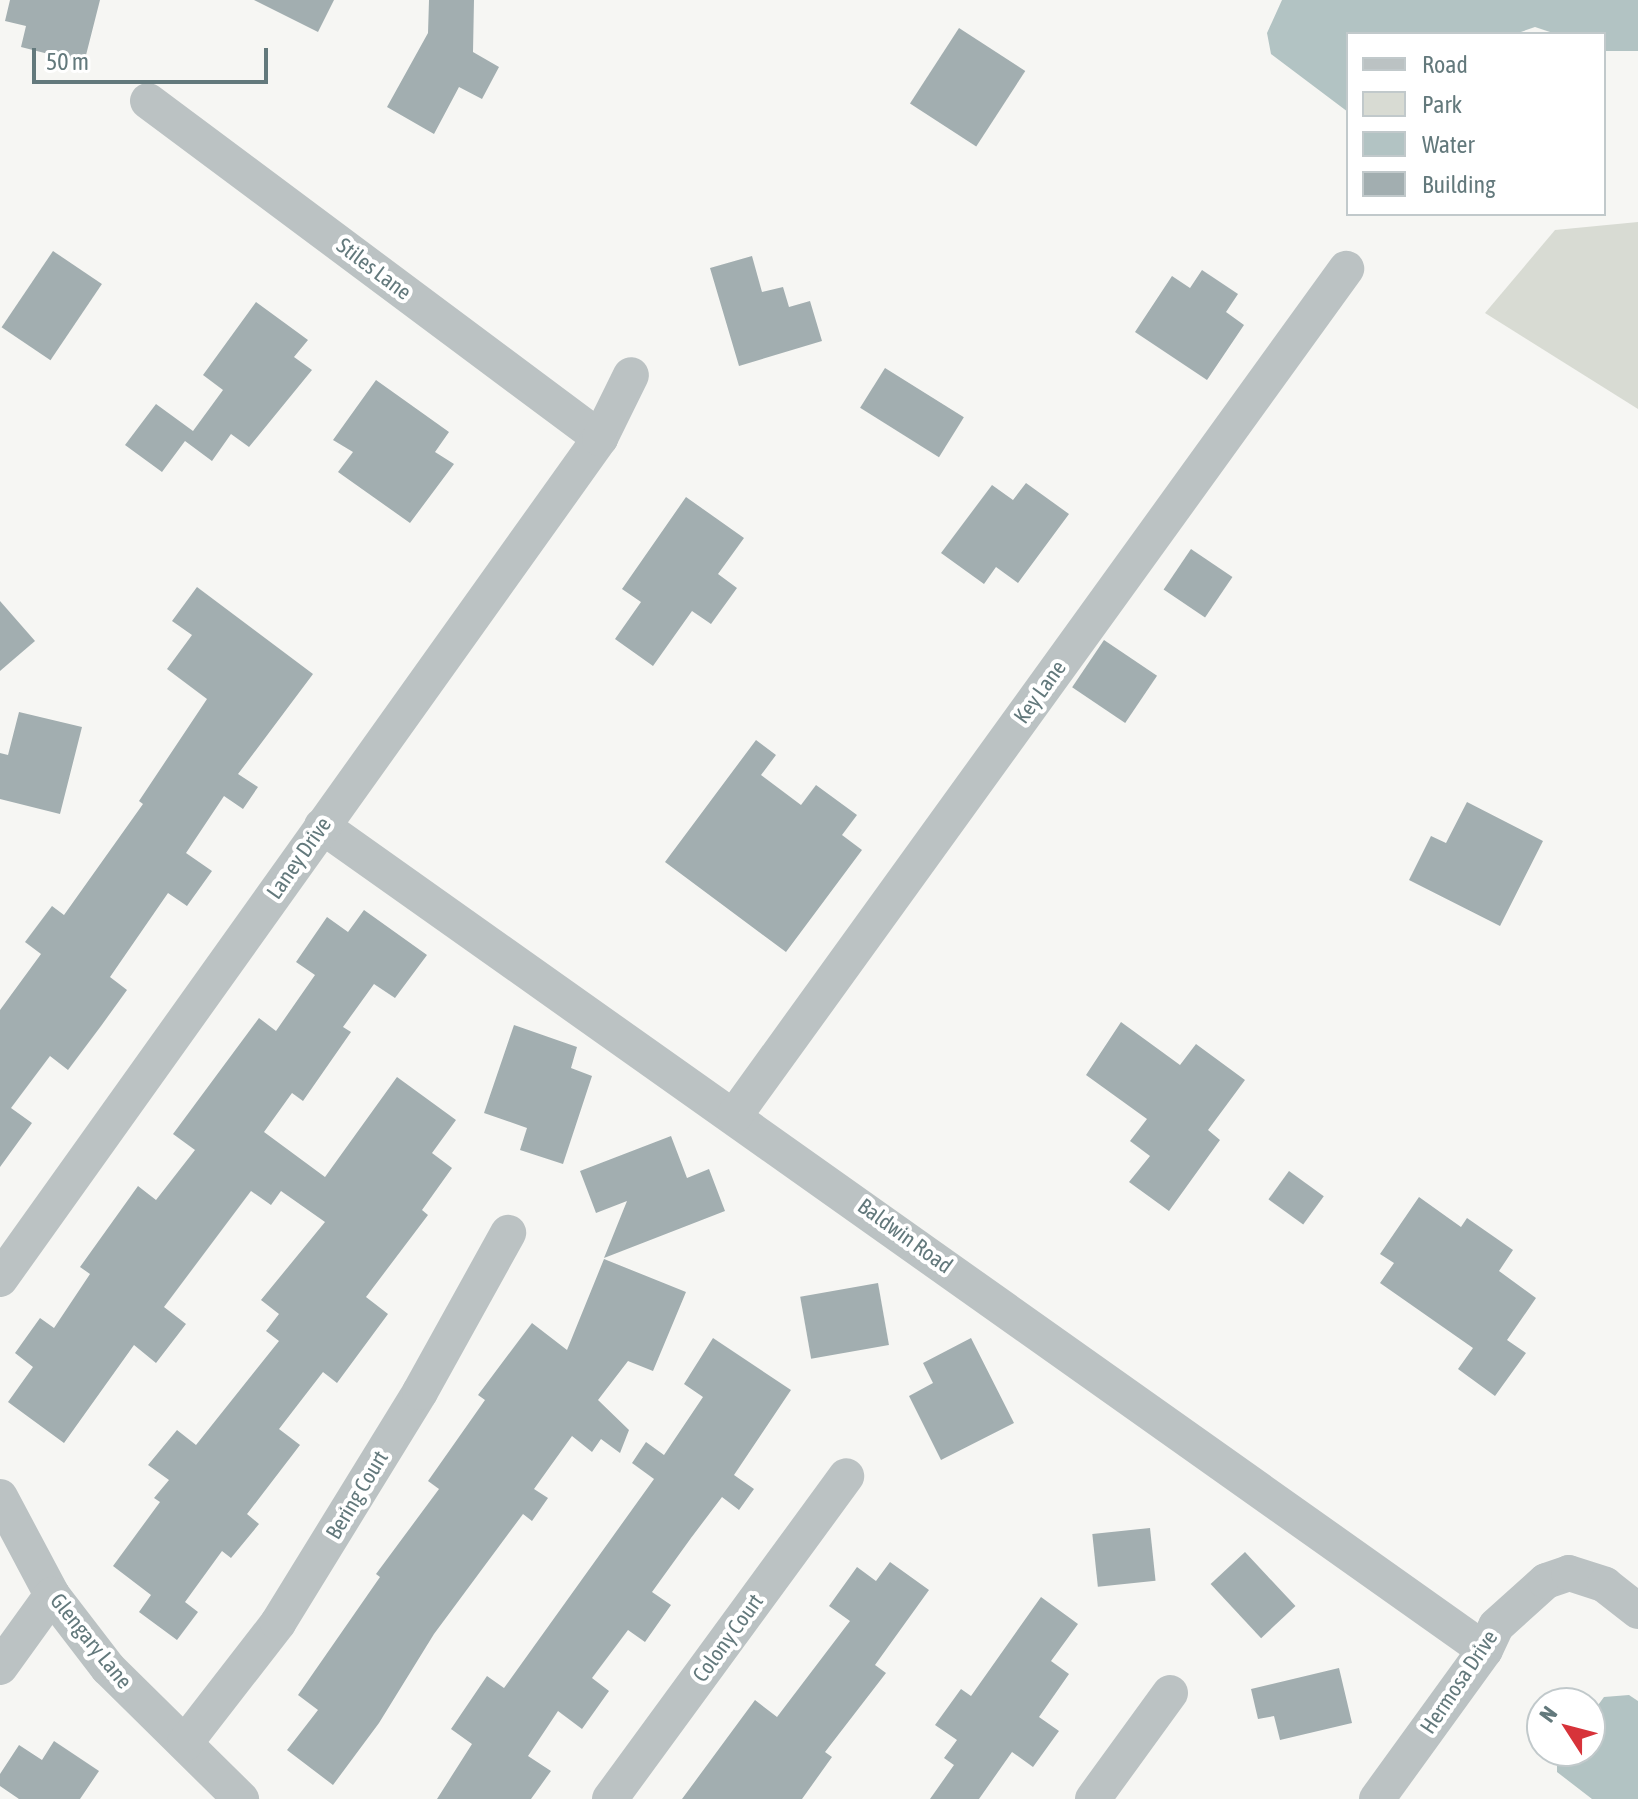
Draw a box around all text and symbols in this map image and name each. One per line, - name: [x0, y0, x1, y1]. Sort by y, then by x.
- scale bar: [36, 32, 272, 82]
- legend: [1346, 32, 1606, 216]
- text: 50 m: [46, 48, 89, 75]
- text: Road: [1422, 51, 1468, 78]
- text: Park: [1422, 91, 1462, 118]
- text: Water: [1422, 131, 1475, 158]
- text: Building: [1422, 171, 1495, 198]
- street label: Stiles Lane: [332, 232, 416, 306]
- street label: Key Lane: [1008, 655, 1072, 729]
- street label: Laney Drive: [261, 812, 337, 904]
- street label: Baldwin Road: [853, 1193, 957, 1279]
- street label: Bering Court: [320, 1446, 394, 1544]
- street label: Glengary Lane: [45, 1588, 137, 1694]
- street label: Colony Court: [687, 1589, 769, 1687]
- street label: Hermosa Drive: [1415, 1625, 1503, 1739]
- north arrow: [1526, 1687, 1606, 1767]
- text: N: [1534, 1701, 1563, 1727]

